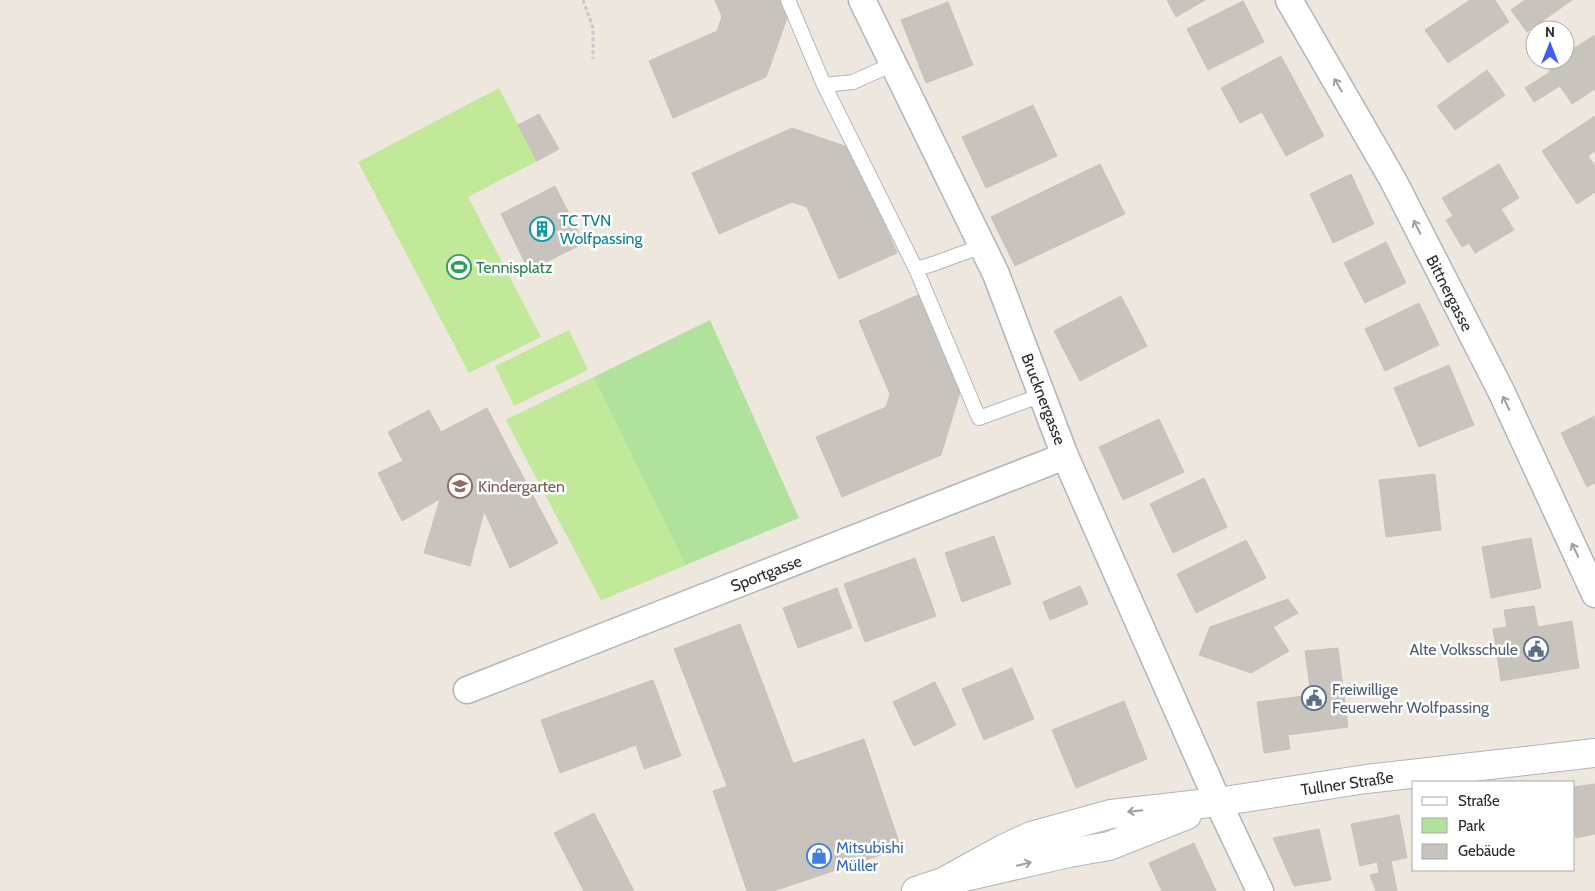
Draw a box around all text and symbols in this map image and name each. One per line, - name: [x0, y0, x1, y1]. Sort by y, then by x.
- north arrow: [1525, 20, 1575, 70]
- text: N: [1545, 23, 1555, 41]
- one-way arrow: [1332, 78, 1342, 92]
- place label: TC TVN Wolfpassing: [560, 211, 644, 248]
- building icon: TC TVN Wolfpassing: [529, 216, 555, 242]
- one-way arrow: [1412, 219, 1422, 234]
- street label: Bittnergasse: [1422, 252, 1477, 334]
- sports icon: Tennisplatz: [446, 254, 472, 280]
- place label: Tennisplatz: [476, 258, 553, 277]
- street label: Brucknergasse: [1017, 351, 1070, 448]
- one-way arrow: [1501, 396, 1511, 411]
- school or university icon: Kindergarten: [447, 473, 473, 499]
- place label: Kindergarten: [478, 477, 565, 496]
- one-way arrow: [1569, 543, 1579, 558]
- street label: Sportgasse: [728, 551, 804, 596]
- public building icon: Alte Volksschule: [1523, 636, 1549, 662]
- place label: Alte Volksschule: [1409, 640, 1518, 659]
- place label: Freiwillige Feuerwehr Wolfpassing: [1332, 680, 1490, 717]
- public building icon: Freiwillige Feuerwehr Wolfpassing: [1301, 685, 1327, 711]
- street label: Tullner Straße: [1300, 768, 1395, 799]
- legend: [1412, 781, 1575, 871]
- text: Straße: [1458, 792, 1500, 810]
- one-way arrow: [1127, 806, 1143, 816]
- text: Park: [1458, 817, 1485, 835]
- place label: Mitsubishi Müller: [836, 838, 904, 875]
- text: Gebäude: [1458, 842, 1515, 860]
- shop icon: Mitsubishi Müller: [806, 843, 832, 869]
- one-way arrow: [1016, 858, 1032, 868]

